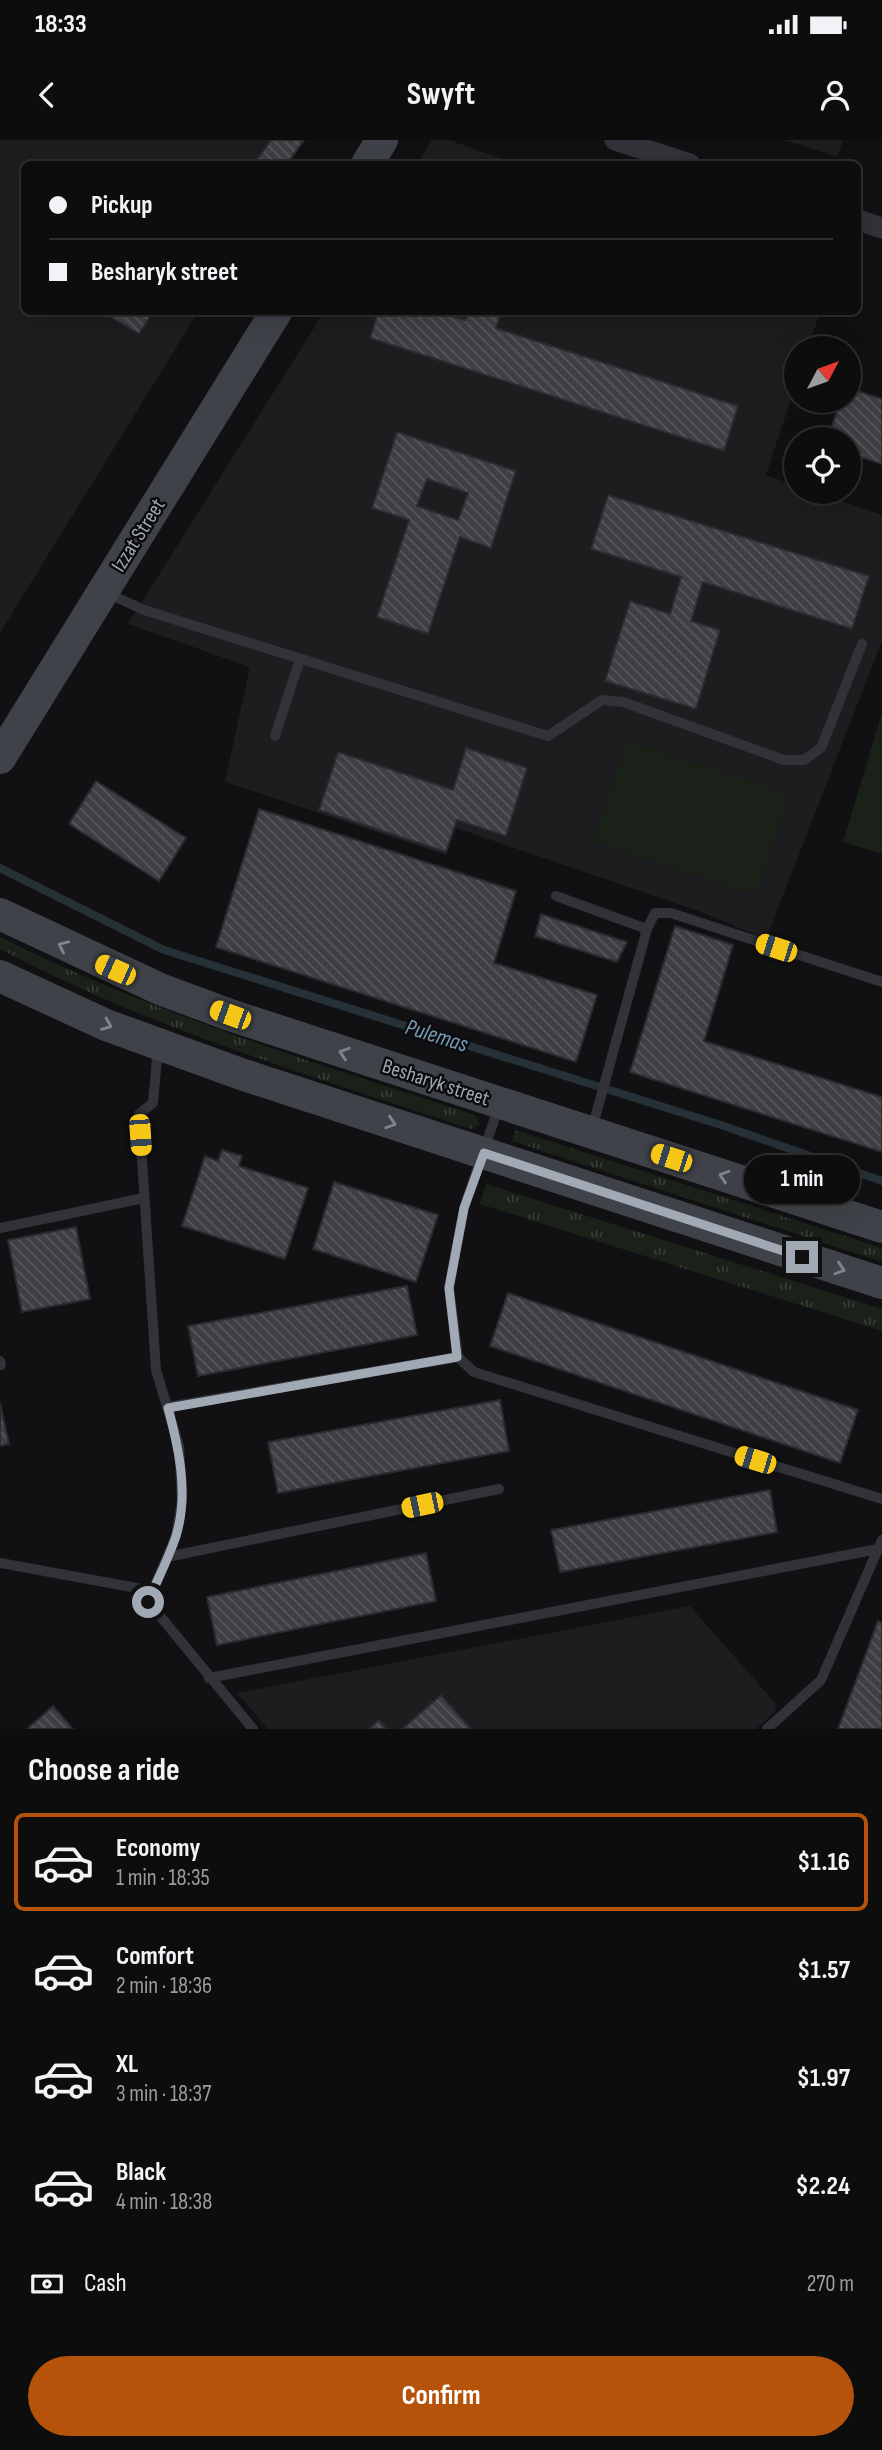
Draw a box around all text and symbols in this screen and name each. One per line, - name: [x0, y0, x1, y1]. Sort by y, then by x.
- text: 18:33: [35, 9, 87, 40]
- text: Swyft: [407, 75, 475, 114]
- icon: back: [28, 76, 66, 114]
- icon: person: [816, 76, 854, 114]
- text: Pickup: [91, 190, 153, 221]
- text: Besharyk street: [91, 257, 238, 288]
- north arrow: [784, 336, 861, 413]
- map controls: [784, 336, 861, 504]
- button: locate: [784, 427, 861, 504]
- street label: Izzat Street: [106, 494, 171, 576]
- car: [753, 932, 800, 964]
- one-way arrow: [58, 940, 70, 954]
- car: [92, 952, 139, 988]
- car: [207, 998, 254, 1032]
- water label: Pulemas: [402, 1013, 471, 1059]
- one-way arrow: [100, 1016, 112, 1030]
- one-way arrow: [339, 1046, 351, 1061]
- street label: Besharyk street: [379, 1053, 492, 1112]
- car: [129, 1113, 152, 1157]
- one-way arrow: [385, 1114, 397, 1129]
- car: [648, 1142, 695, 1174]
- callout: 1 min: [744, 1156, 860, 1204]
- text: 1 min: [781, 1165, 823, 1193]
- one-way arrow: [718, 1170, 731, 1184]
- route end: [786, 1241, 818, 1273]
- one-way arrow: [834, 1261, 846, 1275]
- car: [732, 1444, 779, 1476]
- car: [400, 1490, 445, 1520]
- route start: [132, 1586, 164, 1618]
- text: Choose a ride: [28, 1751, 180, 1790]
- icon: car: [32, 1831, 95, 1894]
- text: Economy: [116, 1833, 200, 1864]
- text: $1.16: [797, 1847, 850, 1878]
- text: 1 min · 18:35: [116, 1864, 210, 1892]
- icon: car: [32, 1939, 95, 2002]
- text: Comfort: [116, 1941, 194, 1972]
- text: $1.57: [797, 1955, 850, 1986]
- text: 2 min · 18:36: [116, 1972, 212, 2000]
- icon: car: [32, 2047, 95, 2110]
- text: XL: [116, 2049, 138, 2080]
- text: $1.97: [797, 2063, 850, 2094]
- text: 3 min · 18:37: [116, 2080, 211, 2108]
- icon: car: [32, 2155, 95, 2218]
- text: Black: [116, 2157, 166, 2188]
- text: $2.24: [795, 2171, 850, 2202]
- text: 4 min · 18:38: [116, 2188, 212, 2216]
- icon: cash: [28, 2265, 66, 2303]
- text: Cash: [84, 2268, 127, 2299]
- text: 270 m: [807, 2270, 854, 2298]
- button: Confirm: [28, 2356, 854, 2436]

